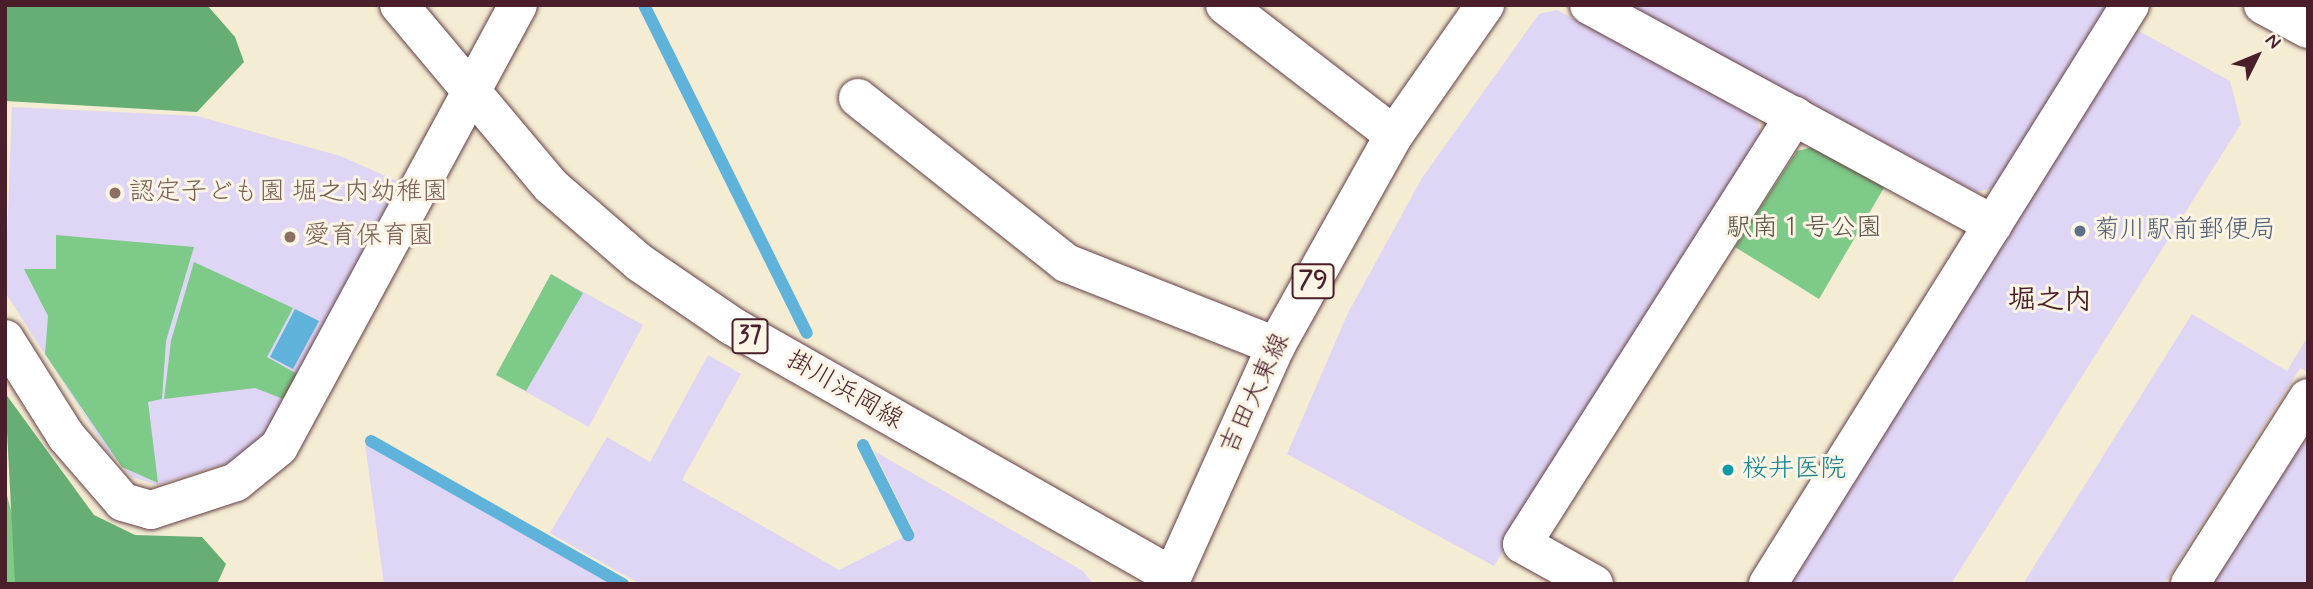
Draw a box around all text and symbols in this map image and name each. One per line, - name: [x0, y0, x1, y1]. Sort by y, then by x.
- north arrow: [2222, 21, 2292, 91]
- text: N: [2259, 28, 2286, 54]
- place label: 認定子ども園 堀之内幼稚園: [129, 177, 448, 209]
- marker: 認定子ども園 堀之内幼稚園: [107, 185, 123, 201]
- park label: 駅南１号公園: [1726, 213, 1882, 245]
- place label: 菊川駅前郵便局: [2094, 215, 2276, 247]
- place label: 愛育保育園: [304, 221, 434, 253]
- marker: 菊川駅前郵便局: [2072, 223, 2088, 239]
- marker: 愛育保育園: [282, 229, 298, 245]
- road number: 79: [1290, 260, 1336, 302]
- district label: 堀之内: [2008, 284, 2092, 318]
- road number: 37: [731, 316, 769, 356]
- street label: 吉田大東線: [1214, 328, 1298, 460]
- street label: 掛川浜岡線: [780, 345, 908, 437]
- place label: 桜井医院: [1742, 454, 1846, 486]
- marker: 桜井医院: [1720, 462, 1736, 478]

